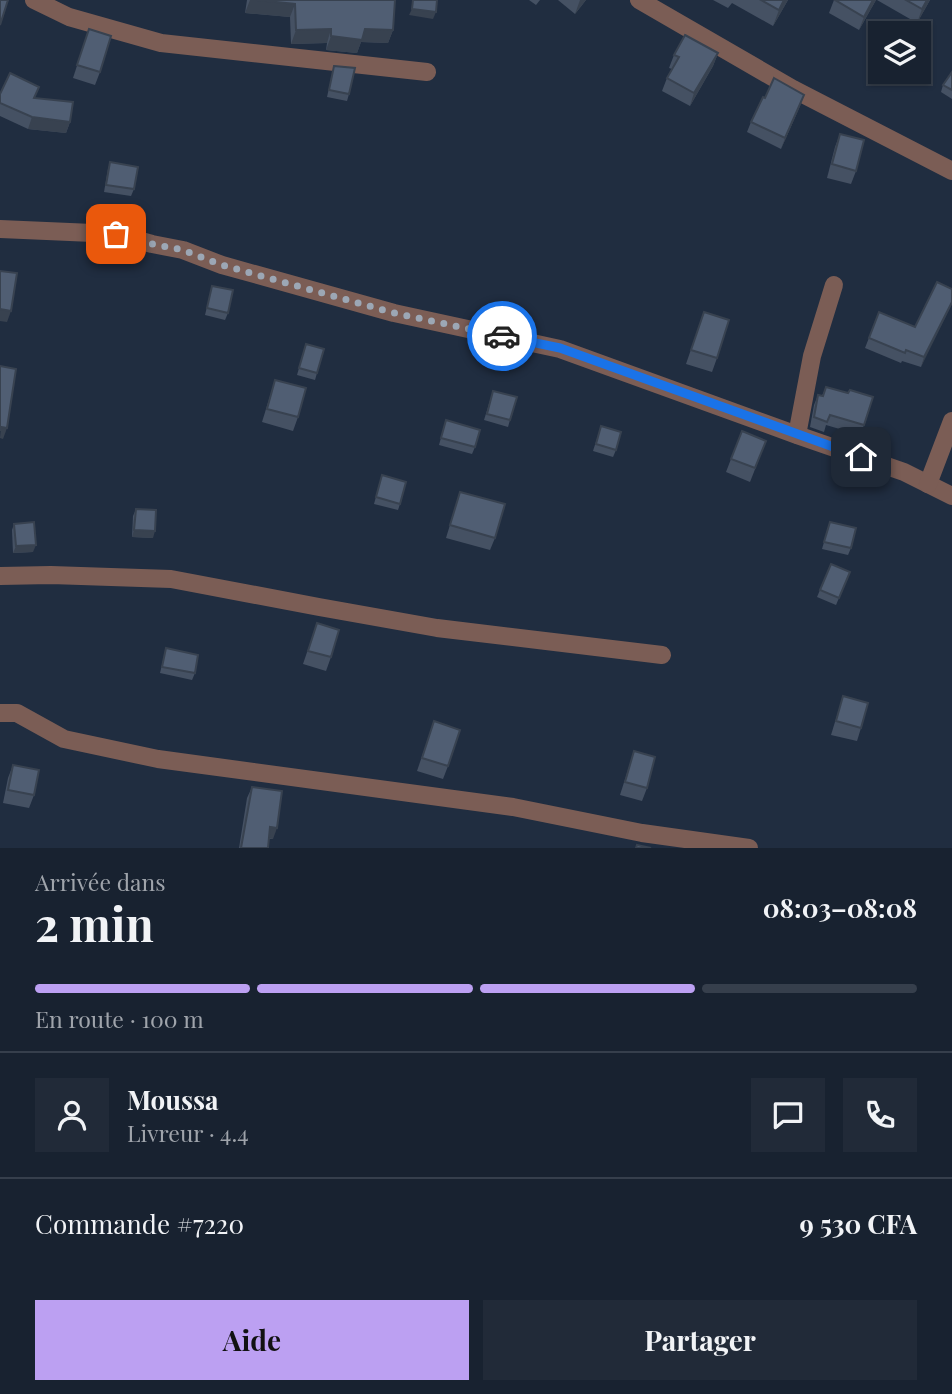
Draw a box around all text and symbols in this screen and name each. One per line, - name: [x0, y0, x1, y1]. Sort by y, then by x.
- map controls: [868, 21, 931, 84]
- button: layers: [868, 21, 931, 84]
- pin: [86, 204, 146, 264]
- icon: bag: [97, 215, 135, 253]
- courier: [467, 301, 537, 371]
- icon: car: [483, 317, 521, 355]
- pin: [831, 427, 891, 487]
- icon: home: [842, 438, 880, 476]
- text: Arrivée dans: [35, 866, 166, 897]
- text: 08:03–08:08: [763, 890, 917, 925]
- text: 2 min: [35, 892, 154, 954]
- text: En route · 100 m: [35, 1003, 204, 1034]
- button: person: [35, 1078, 109, 1152]
- button: chat: [751, 1078, 825, 1152]
- button: phone: [843, 1078, 917, 1152]
- text: Moussa: [127, 1082, 219, 1117]
- text: Livreur · 4.4: [127, 1117, 249, 1148]
- text: Commande #7220: [35, 1206, 244, 1241]
- text: 9 530 CFA: [799, 1206, 917, 1241]
- button: Aide: [35, 1300, 469, 1380]
- button: Partager: [483, 1300, 917, 1380]

